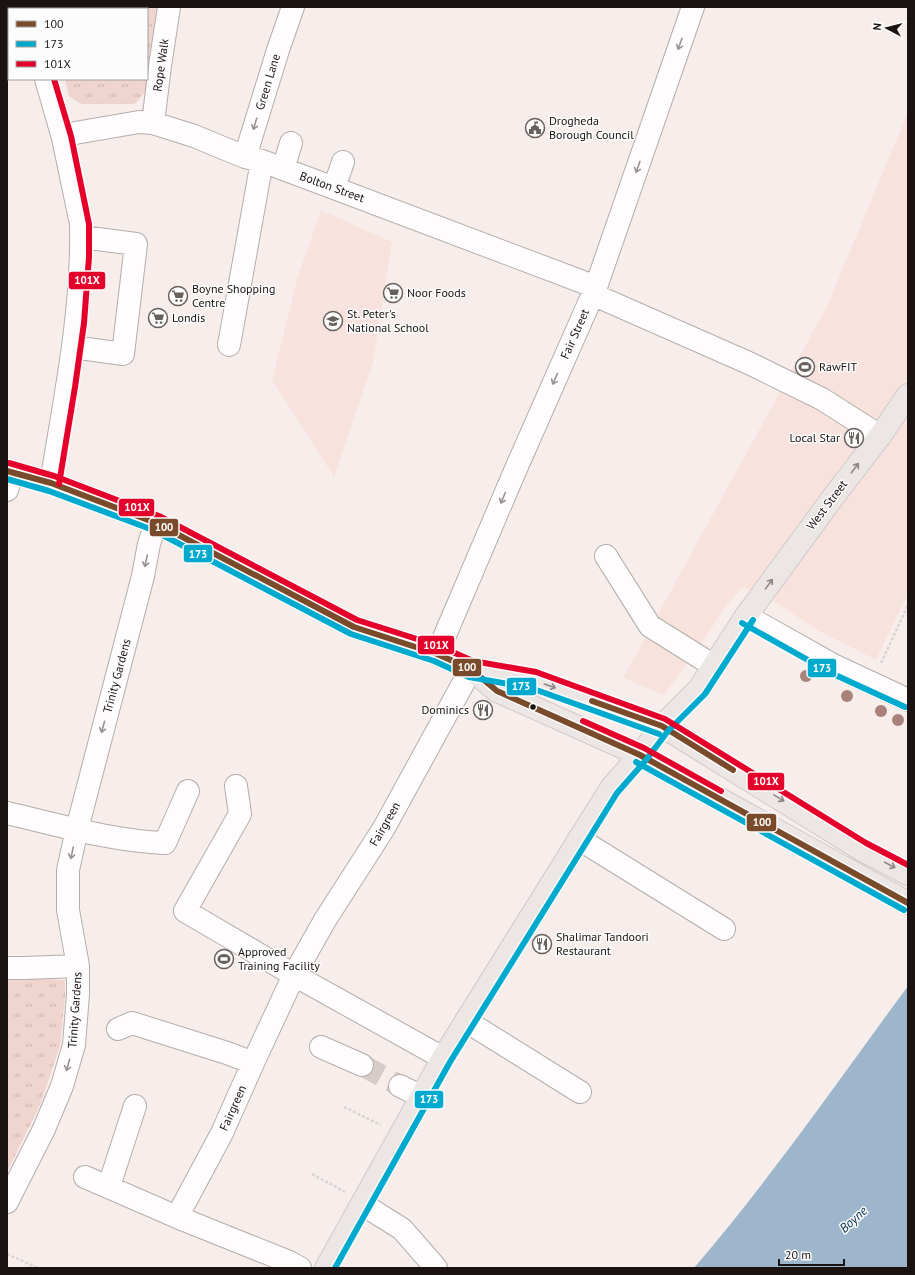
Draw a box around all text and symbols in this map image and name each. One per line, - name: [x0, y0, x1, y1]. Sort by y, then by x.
- legend: [8, 8, 148, 80]
- north arrow: [867, 8, 907, 48]
- text: 100: [44, 16, 64, 31]
- text: N: [870, 22, 884, 31]
- text: 173: [44, 36, 64, 51]
- street label: Rope Walk: [149, 37, 172, 92]
- one-way arrow: [676, 37, 684, 49]
- street label: Green Lane: [252, 52, 283, 112]
- text: 101X: [44, 56, 72, 71]
- place label: Drogheda Borough Council: [549, 113, 634, 142]
- one-way arrow: [251, 117, 258, 130]
- public building icon: Drogheda Borough Council: [524, 117, 546, 139]
- one-way arrow: [633, 160, 641, 172]
- street label: Bolton Street: [298, 168, 367, 205]
- line badge: 101X: [68, 271, 106, 290]
- text: 101X: [74, 273, 100, 287]
- place label: Boyne Shopping Centre: [192, 281, 275, 310]
- supermarket icon: Noor Foods: [382, 282, 404, 304]
- supermarket icon: Boyne Shopping Centre: [167, 285, 189, 307]
- place label: Noor Foods: [407, 285, 466, 300]
- place label: St. Peter's National School: [347, 306, 429, 335]
- street label: Fair Street: [557, 306, 592, 361]
- supermarket icon: Londis: [147, 307, 169, 329]
- place label: Londis: [172, 310, 205, 325]
- school or university icon: St. Peter's National School: [322, 310, 344, 332]
- sports icon: RawFIT: [794, 356, 816, 378]
- place label: RawFIT: [819, 359, 857, 374]
- one-way arrow: [551, 373, 558, 385]
- restaurant icon: Local Star: [843, 427, 865, 449]
- place label: Local Star: [790, 430, 840, 445]
- one-way arrow: [851, 463, 859, 474]
- street label: West Street: [803, 477, 850, 533]
- one-way arrow: [499, 492, 507, 504]
- line badge: 101X: [118, 498, 155, 517]
- text: 101X: [124, 500, 150, 514]
- line badge: 100: [149, 518, 179, 537]
- text: 100: [155, 520, 173, 534]
- line badge: 173: [183, 544, 213, 563]
- text: 173: [189, 547, 207, 561]
- one-way arrow: [141, 554, 149, 567]
- one-way arrow: [765, 579, 773, 590]
- line badge: 101X: [417, 635, 455, 655]
- street label: Trinity Gardens: [99, 637, 134, 715]
- text: 101X: [423, 638, 449, 652]
- line badge: 100: [452, 658, 482, 677]
- line badge: 173: [807, 658, 837, 678]
- text: 100: [458, 660, 476, 674]
- text: 173: [813, 661, 831, 675]
- line badge: 173: [506, 677, 537, 696]
- text: 173: [512, 679, 530, 693]
- one-way arrow: [544, 683, 556, 691]
- restaurant icon: Dominics: [472, 699, 494, 721]
- place label: Dominics: [422, 702, 469, 717]
- unlabelled marker: [528, 702, 538, 712]
- one-way arrow: [99, 721, 107, 734]
- line badge: 101X: [747, 772, 785, 791]
- text: 101X: [753, 774, 779, 788]
- one-way arrow: [773, 794, 784, 802]
- street label: Fairgreen: [366, 799, 403, 849]
- line badge: 100: [746, 813, 777, 832]
- text: 100: [753, 815, 771, 829]
- one-way arrow: [67, 847, 75, 860]
- one-way arrow: [884, 862, 896, 869]
- place label: Shalimar Tandoori Restaurant: [556, 929, 649, 958]
- restaurant icon: Shalimar Tandoori Restaurant: [531, 933, 553, 955]
- place label: Approved Training Facility: [238, 944, 320, 973]
- sports icon: Approved Training Facility: [213, 948, 235, 970]
- street label: Trinity Gardens: [64, 971, 85, 1049]
- one-way arrow: [64, 1058, 71, 1071]
- street label: Fairgreen: [216, 1083, 249, 1133]
- line badge: 173: [414, 1090, 444, 1109]
- text: 173: [420, 1092, 438, 1106]
- water label: Boyne: [836, 1202, 871, 1236]
- scale bar: [779, 1241, 844, 1267]
- text: 20 m: [785, 1247, 811, 1262]

